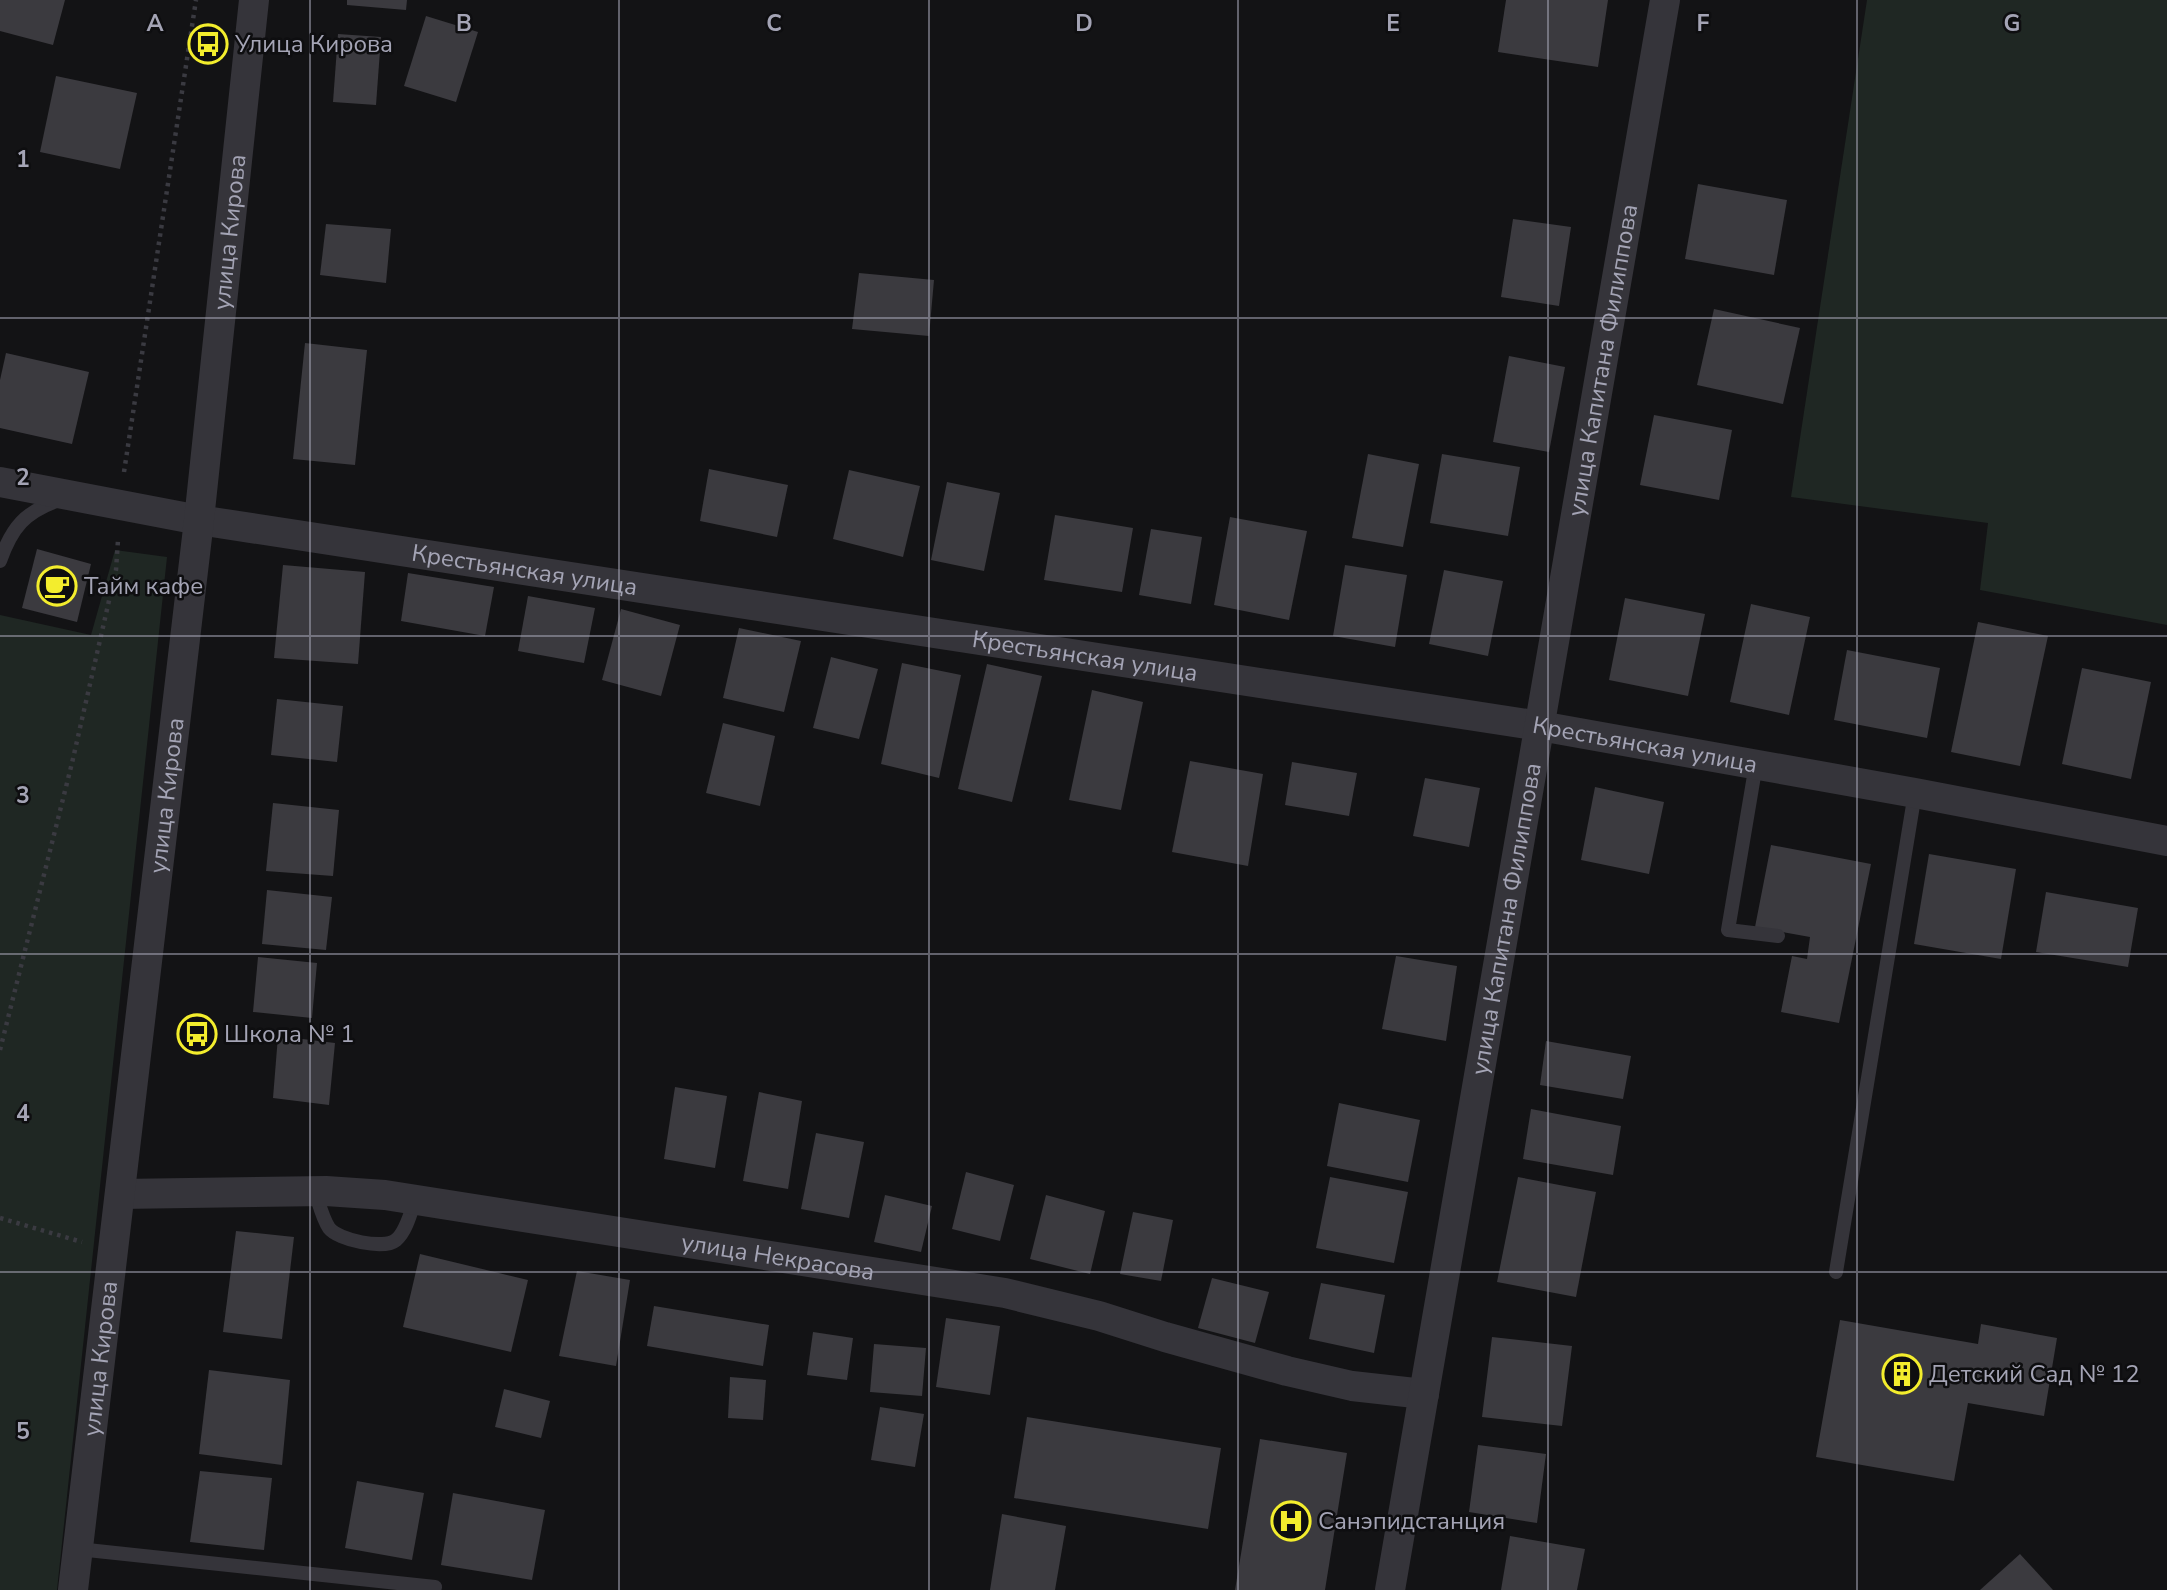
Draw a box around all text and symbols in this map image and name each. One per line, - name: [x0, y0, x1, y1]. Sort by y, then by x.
- text: A: [146, 8, 164, 39]
- text: B: [456, 8, 472, 39]
- text: C: [766, 8, 782, 39]
- text: D: [1075, 8, 1093, 39]
- text: E: [1386, 8, 1400, 39]
- text: F: [1697, 8, 1710, 39]
- text: G: [2004, 8, 2020, 39]
- bus stop icon: Улица Кирова: [187, 23, 229, 65]
- place label: Улица Кирова: [234, 28, 393, 60]
- text: 1: [16, 144, 30, 175]
- street label: улица Кирова: [205, 153, 254, 311]
- street label: улица Капитана Филиппова: [1560, 202, 1645, 519]
- text: 2: [16, 462, 30, 493]
- street label: Крестьянская улица: [410, 537, 640, 603]
- cafe icon: Тайм кафе: [36, 565, 78, 607]
- place label: Тайм кафе: [84, 570, 203, 602]
- street label: Крестьянская улица: [970, 623, 1200, 689]
- street label: Крестьянская улица: [1530, 709, 1760, 781]
- street label: улица Кирова: [142, 716, 192, 875]
- street label: улица Капитана Филиппова: [1463, 760, 1549, 1077]
- text: 3: [16, 780, 30, 811]
- bus stop icon: Школа № 1: [176, 1013, 218, 1055]
- place label: Школа № 1: [224, 1018, 355, 1050]
- text: 4: [16, 1098, 30, 1129]
- street label: улица Некрасова: [679, 1226, 877, 1288]
- street label: улица Кирова: [75, 1279, 125, 1438]
- building icon: Детский Сад № 12: [1881, 1353, 1923, 1395]
- place label: Детский Сад № 12: [1929, 1358, 2140, 1390]
- text: 5: [16, 1416, 30, 1447]
- hospital icon: Санэпидстанция: [1270, 1500, 1312, 1542]
- place label: Санэпидстанция: [1318, 1505, 1505, 1537]

